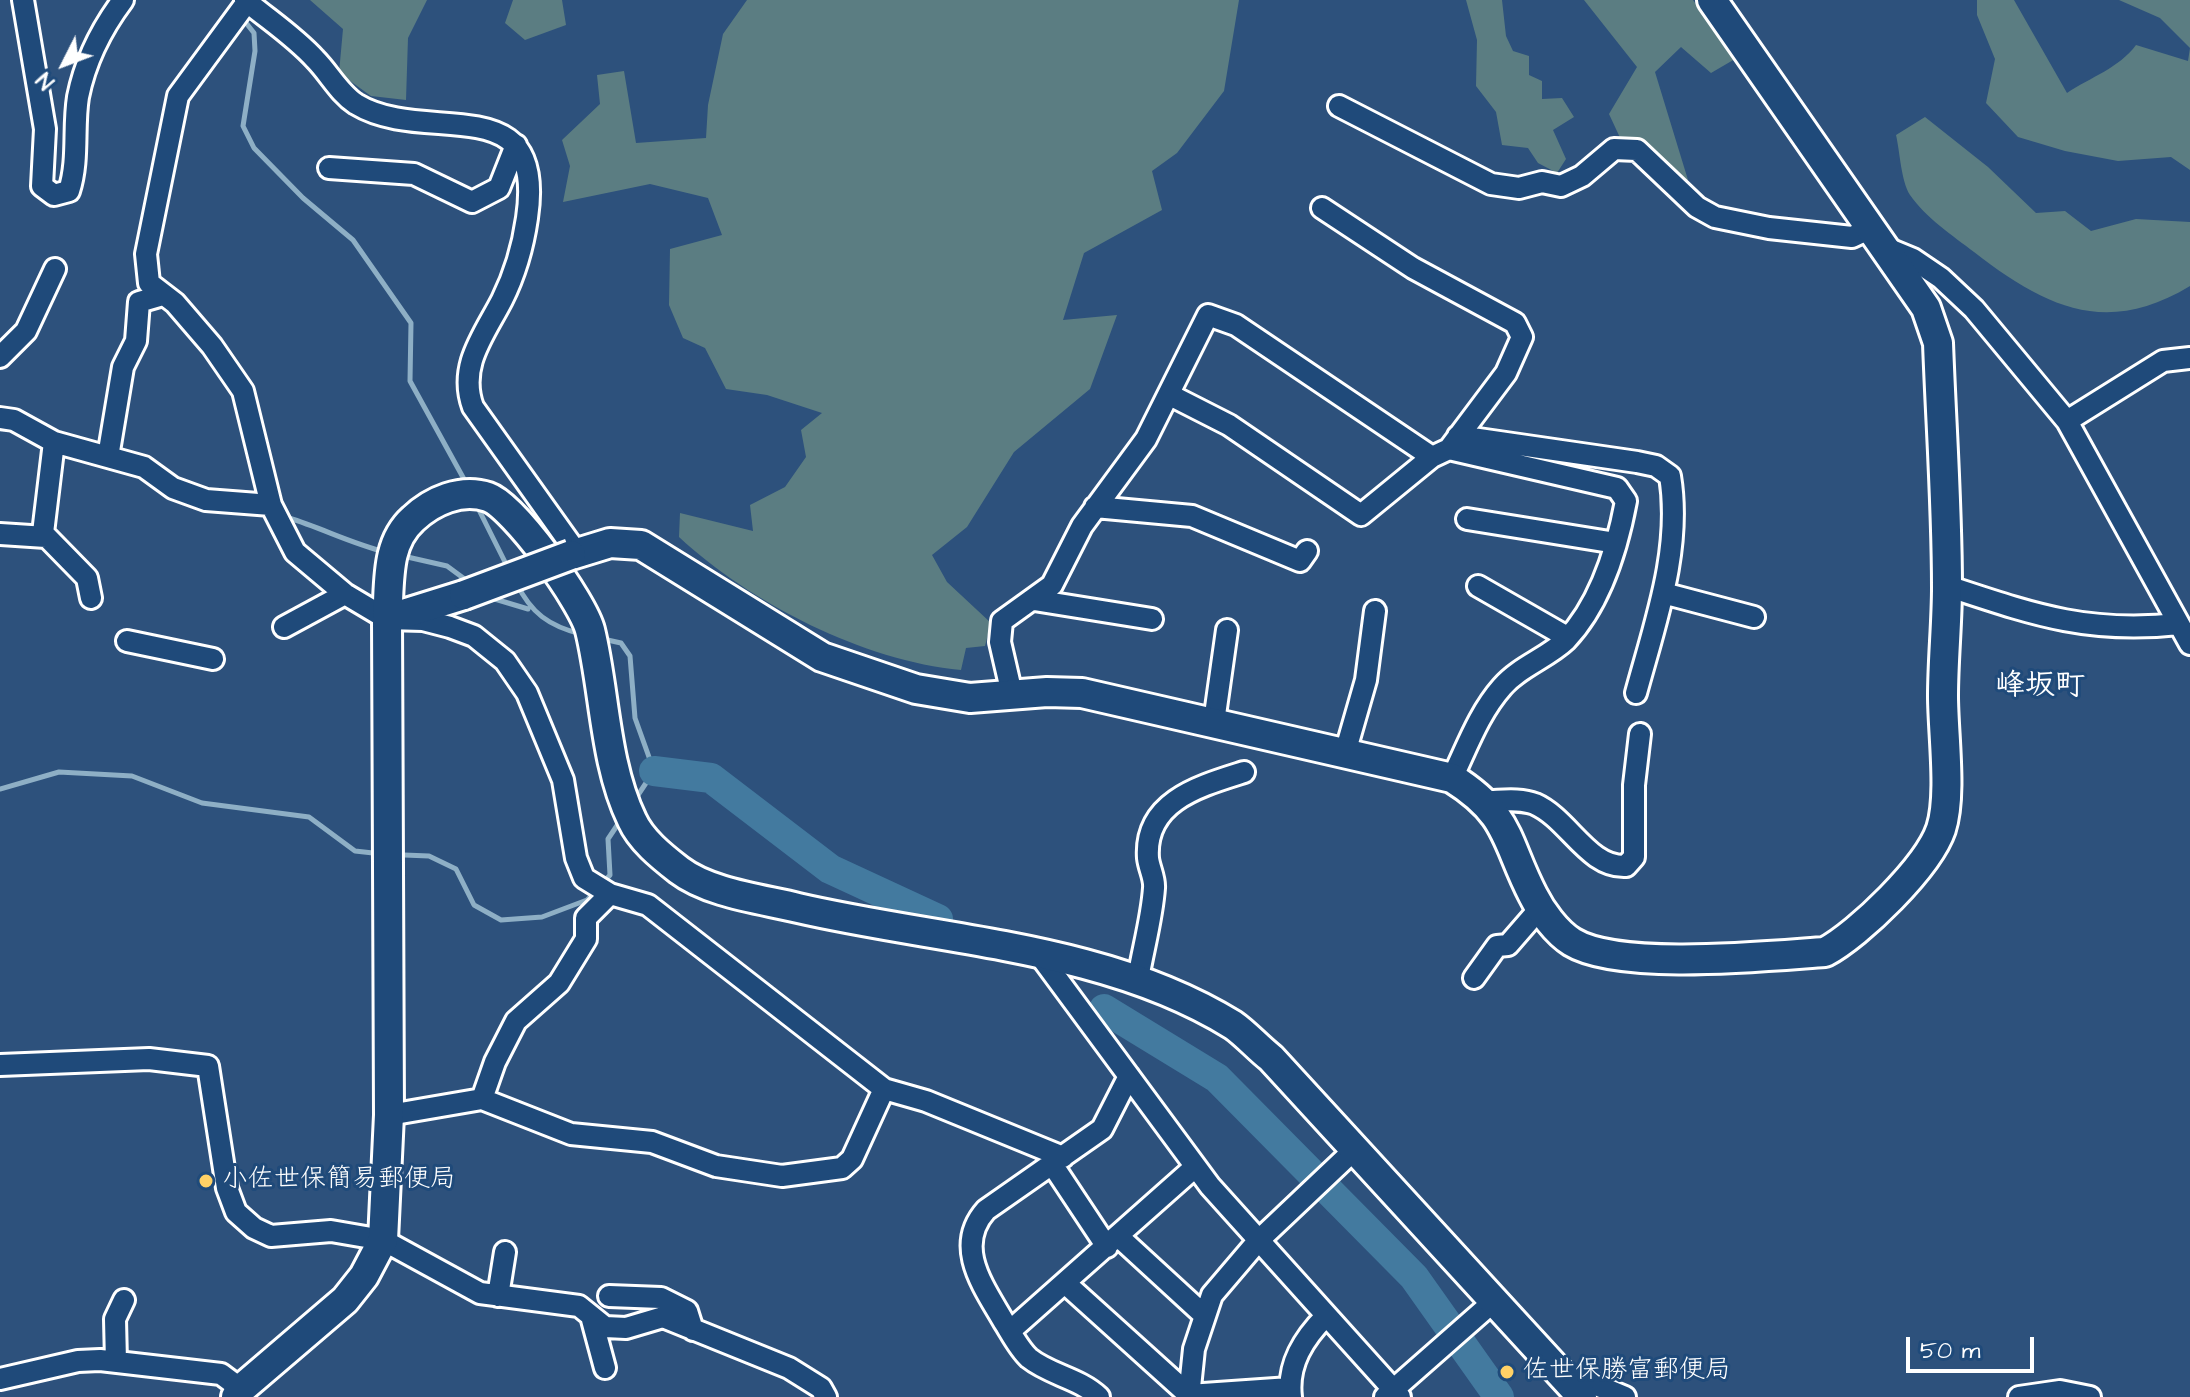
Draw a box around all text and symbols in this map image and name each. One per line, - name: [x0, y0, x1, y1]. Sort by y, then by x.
- north arrow: [24, 24, 104, 104]
- text: N: [30, 65, 62, 96]
- district label: 峰坂町: [1995, 670, 2085, 706]
- place label: 小佐世保簡易郵便局: [222, 1165, 456, 1197]
- marker: 小佐世保簡易郵便局: [197, 1172, 215, 1190]
- scale bar: [1910, 1321, 2038, 1371]
- text: 50 m: [1920, 1334, 1980, 1368]
- place label: 佐世保勝富郵便局: [1523, 1356, 1731, 1388]
- marker: 佐世保勝富郵便局: [1498, 1363, 1516, 1381]

